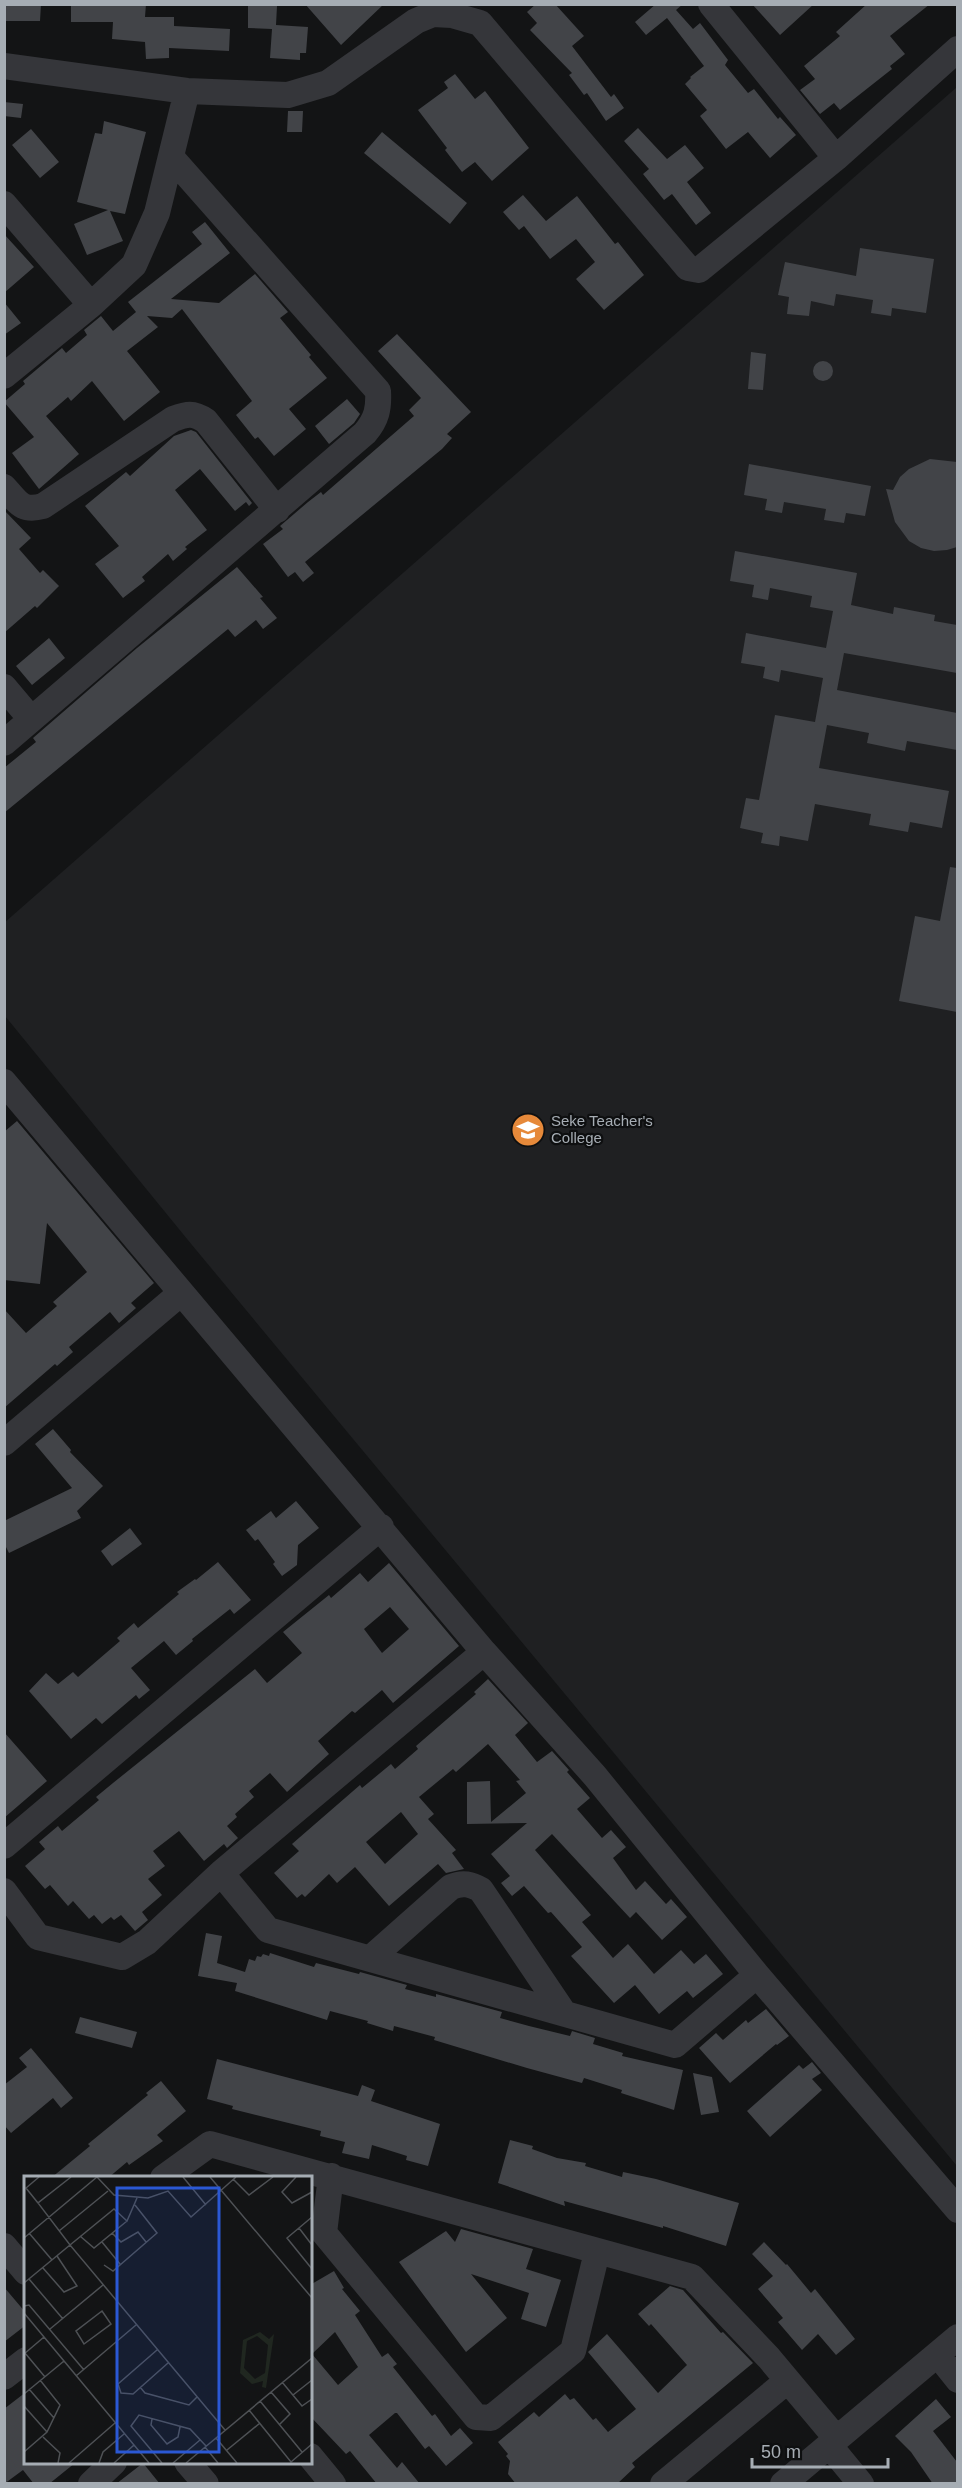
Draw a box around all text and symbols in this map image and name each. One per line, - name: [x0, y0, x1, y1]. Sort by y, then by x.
- school or university icon: Seke Teacher's College: [510, 1112, 546, 1148]
- place label: Seke Teacher's College: [551, 1112, 653, 1146]
- inset map: [24, 2176, 312, 2464]
- scale bar: [752, 2431, 888, 2469]
- text: 50 m: [761, 2442, 801, 2462]

